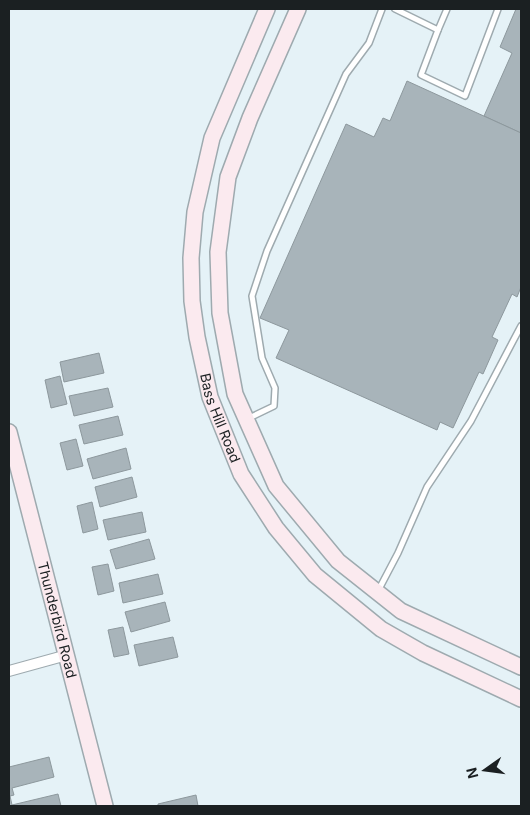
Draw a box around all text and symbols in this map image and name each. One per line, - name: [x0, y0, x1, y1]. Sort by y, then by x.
- street label: Bass Hill Road: [197, 372, 244, 465]
- street label: Thunderbird Road: [35, 560, 81, 680]
- north arrow: [460, 745, 510, 795]
- text: N: [462, 766, 481, 780]

